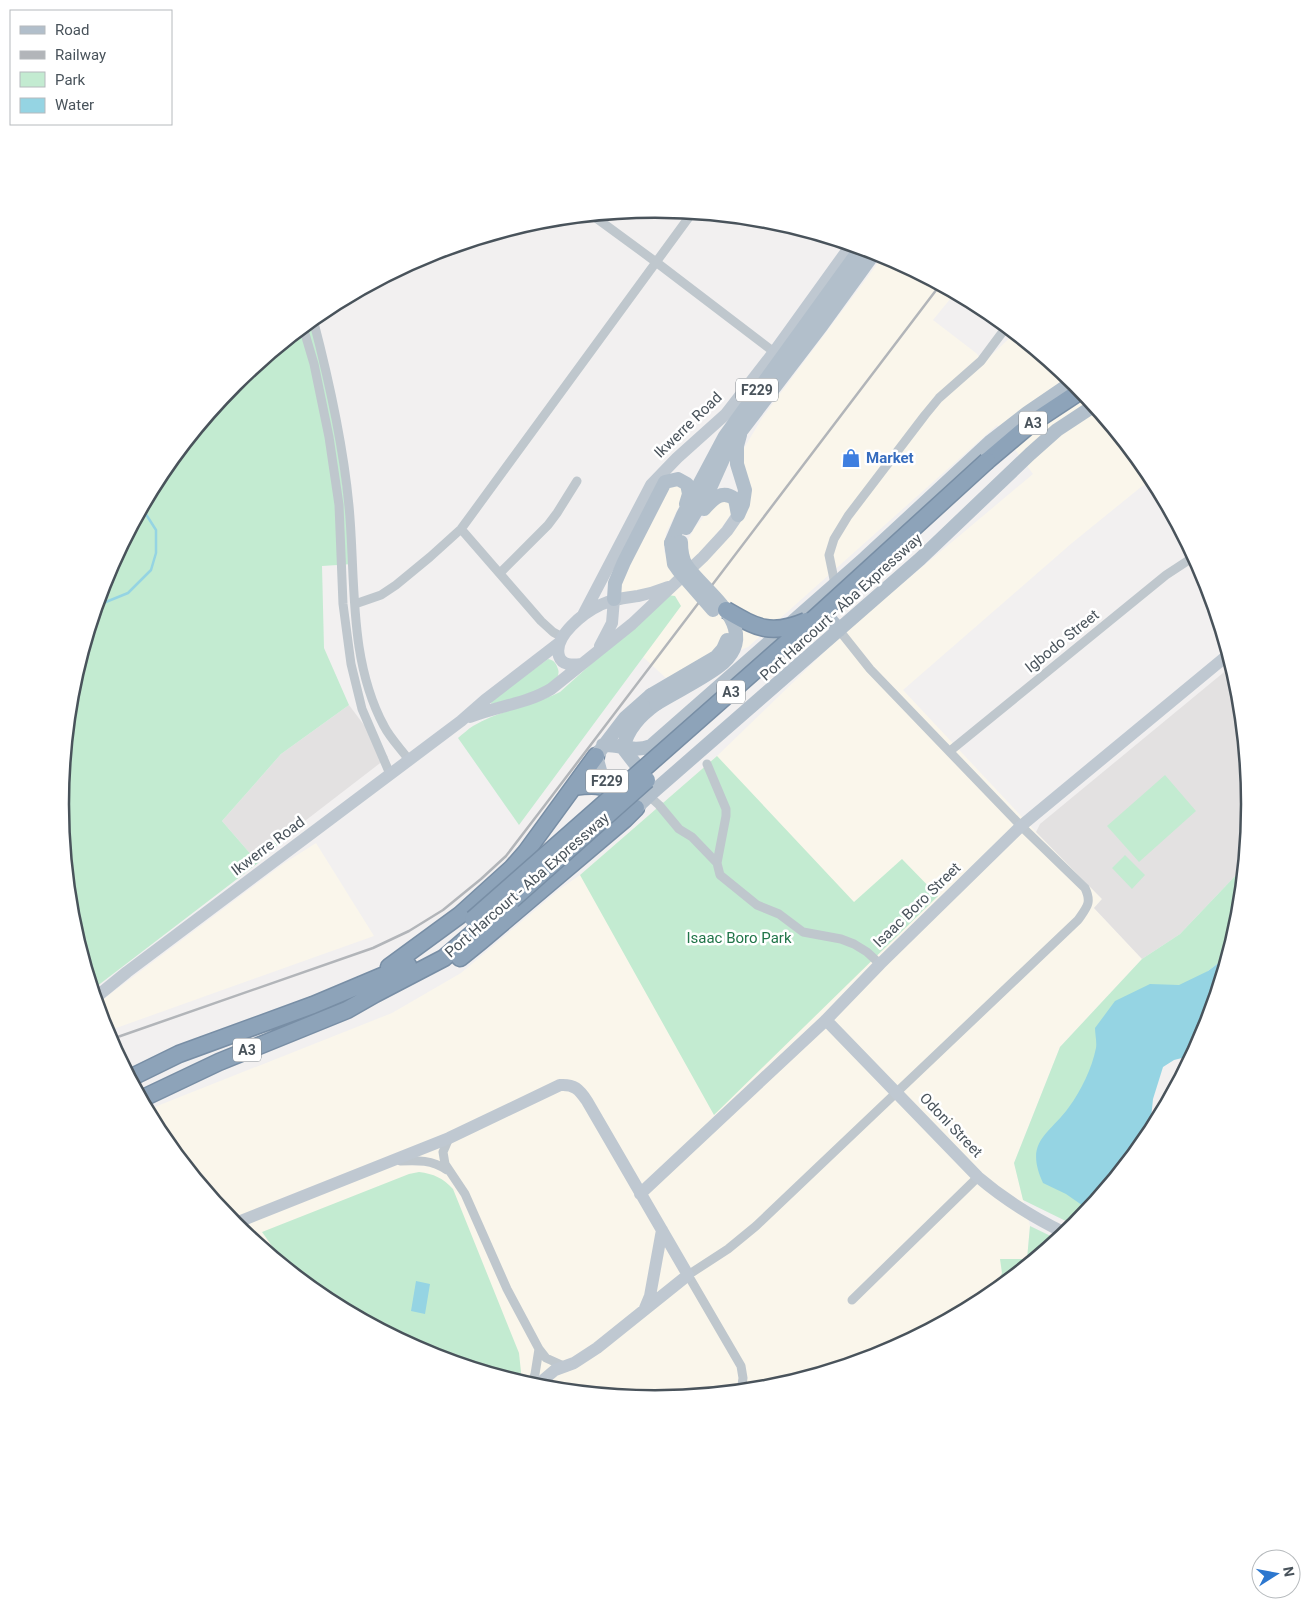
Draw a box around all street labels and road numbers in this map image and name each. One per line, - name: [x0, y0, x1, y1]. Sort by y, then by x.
- road number: F229: [736, 378, 778, 402]
- street label: Ikwerre Road: [650, 388, 726, 462]
- road number: A3: [1019, 412, 1047, 434]
- street label: Port Harcourt - Aba Expressway: [756, 529, 926, 685]
- street label: Igbodo Street: [1021, 606, 1103, 676]
- road number: A3: [717, 680, 745, 704]
- road number: F229: [586, 769, 628, 792]
- street label: Port Harcourt - Aba Expressway: [441, 809, 613, 961]
- street label: Ikwerre Road: [228, 813, 308, 879]
- street label: Isaac Boro Street: [870, 859, 964, 951]
- road number: A3: [233, 1038, 261, 1062]
- street label: Odoni Street: [916, 1089, 986, 1161]

